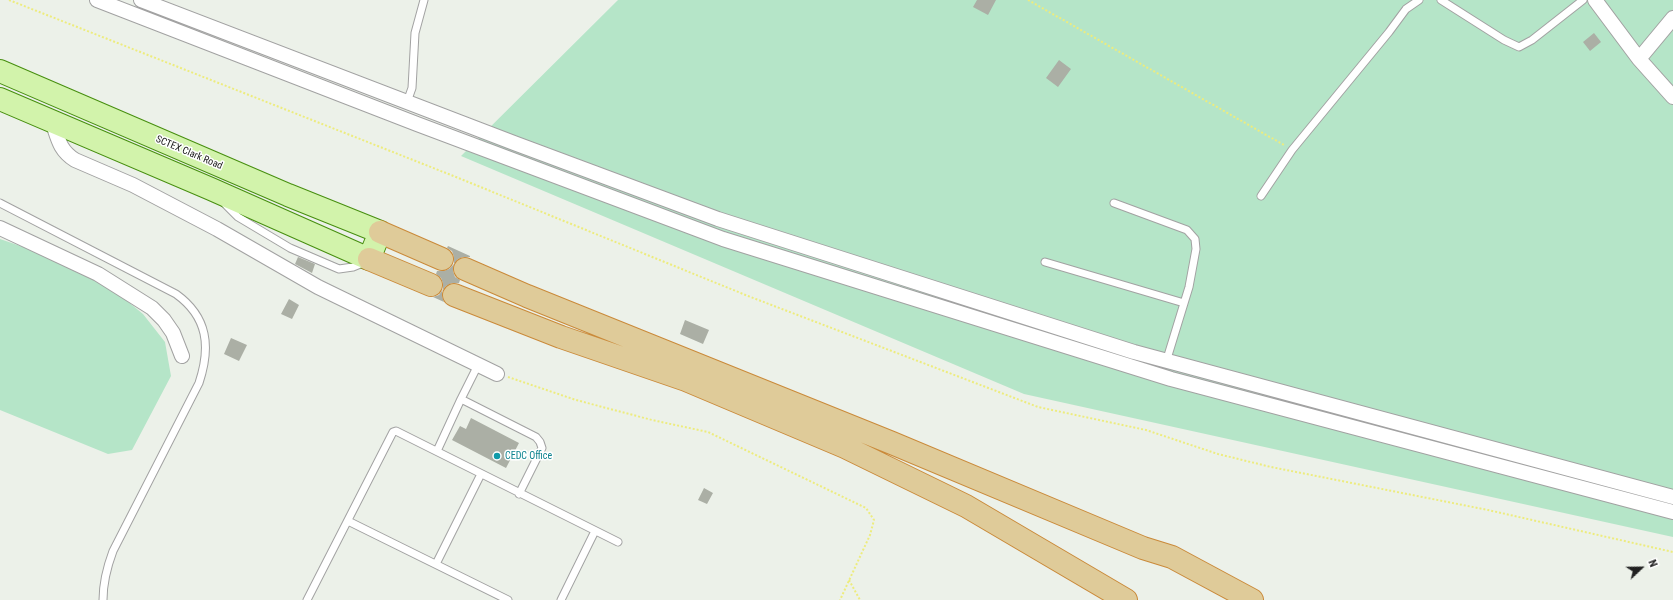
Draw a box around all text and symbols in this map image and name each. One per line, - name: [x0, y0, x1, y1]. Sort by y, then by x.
- street label: SCTEX Clark Road: [154, 134, 224, 172]
- place label: CEDC Office: [505, 450, 552, 462]
- marker: CEDC Office: [492, 451, 502, 461]
- north arrow: [1621, 548, 1661, 588]
- text: N: [1645, 558, 1660, 569]

